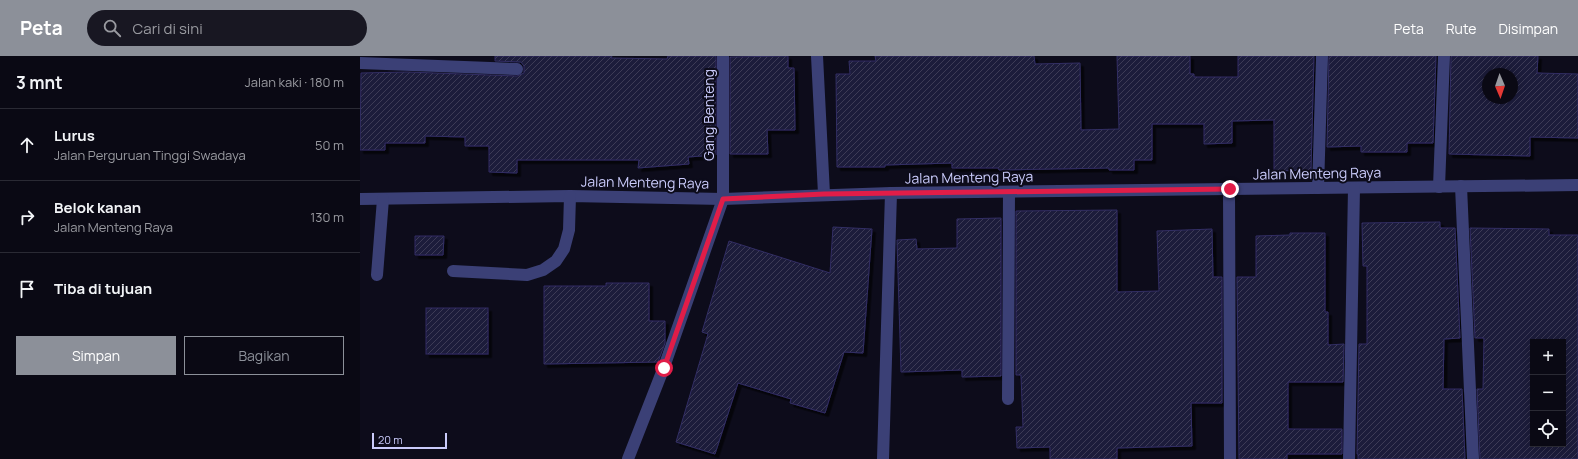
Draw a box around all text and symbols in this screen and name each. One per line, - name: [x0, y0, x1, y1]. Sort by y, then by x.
- search box: [87, 10, 367, 46]
- text: Peta: [20, 15, 63, 41]
- icon: search: [101, 17, 123, 39]
- text: Cari di sini: [133, 18, 203, 39]
- text: Peta: [1394, 19, 1424, 38]
- text: Rute: [1446, 19, 1476, 38]
- text: Disimpan: [1498, 19, 1558, 38]
- north arrow: [1482, 68, 1518, 104]
- street label: Gang Benteng: [699, 69, 718, 161]
- text: 3 mnt: [16, 71, 63, 94]
- text: Jalan kaki · 180 m: [245, 73, 344, 91]
- text: Lurus: [54, 125, 95, 146]
- icon: ahead: [16, 134, 38, 156]
- text: 50 m: [315, 136, 344, 154]
- text: Jalan Perguruan Tinggi Swadaya: [54, 146, 246, 164]
- street label: Jalan Menteng Raya: [1253, 162, 1381, 184]
- street label: Jalan Menteng Raya: [905, 166, 1033, 188]
- street label: Jalan Menteng Raya: [581, 171, 709, 193]
- route end: [1221, 180, 1239, 198]
- text: Belok kanan: [54, 197, 141, 218]
- icon: right: [16, 206, 38, 228]
- text: 130 m: [310, 208, 344, 226]
- text: Jalan Menteng Raya: [54, 218, 173, 236]
- icon: arrive: [16, 278, 38, 300]
- text: Tiba di tujuan: [54, 278, 152, 299]
- button: Simpan: [16, 336, 176, 375]
- button: Bagikan: [184, 336, 344, 375]
- map controls: [1530, 339, 1566, 447]
- button: +: [1530, 339, 1566, 375]
- route start: [655, 359, 673, 377]
- button: −: [1530, 375, 1566, 411]
- button: locate: [1530, 411, 1566, 447]
- scale bar: [372, 431, 447, 450]
- text: 20 m: [378, 432, 403, 447]

